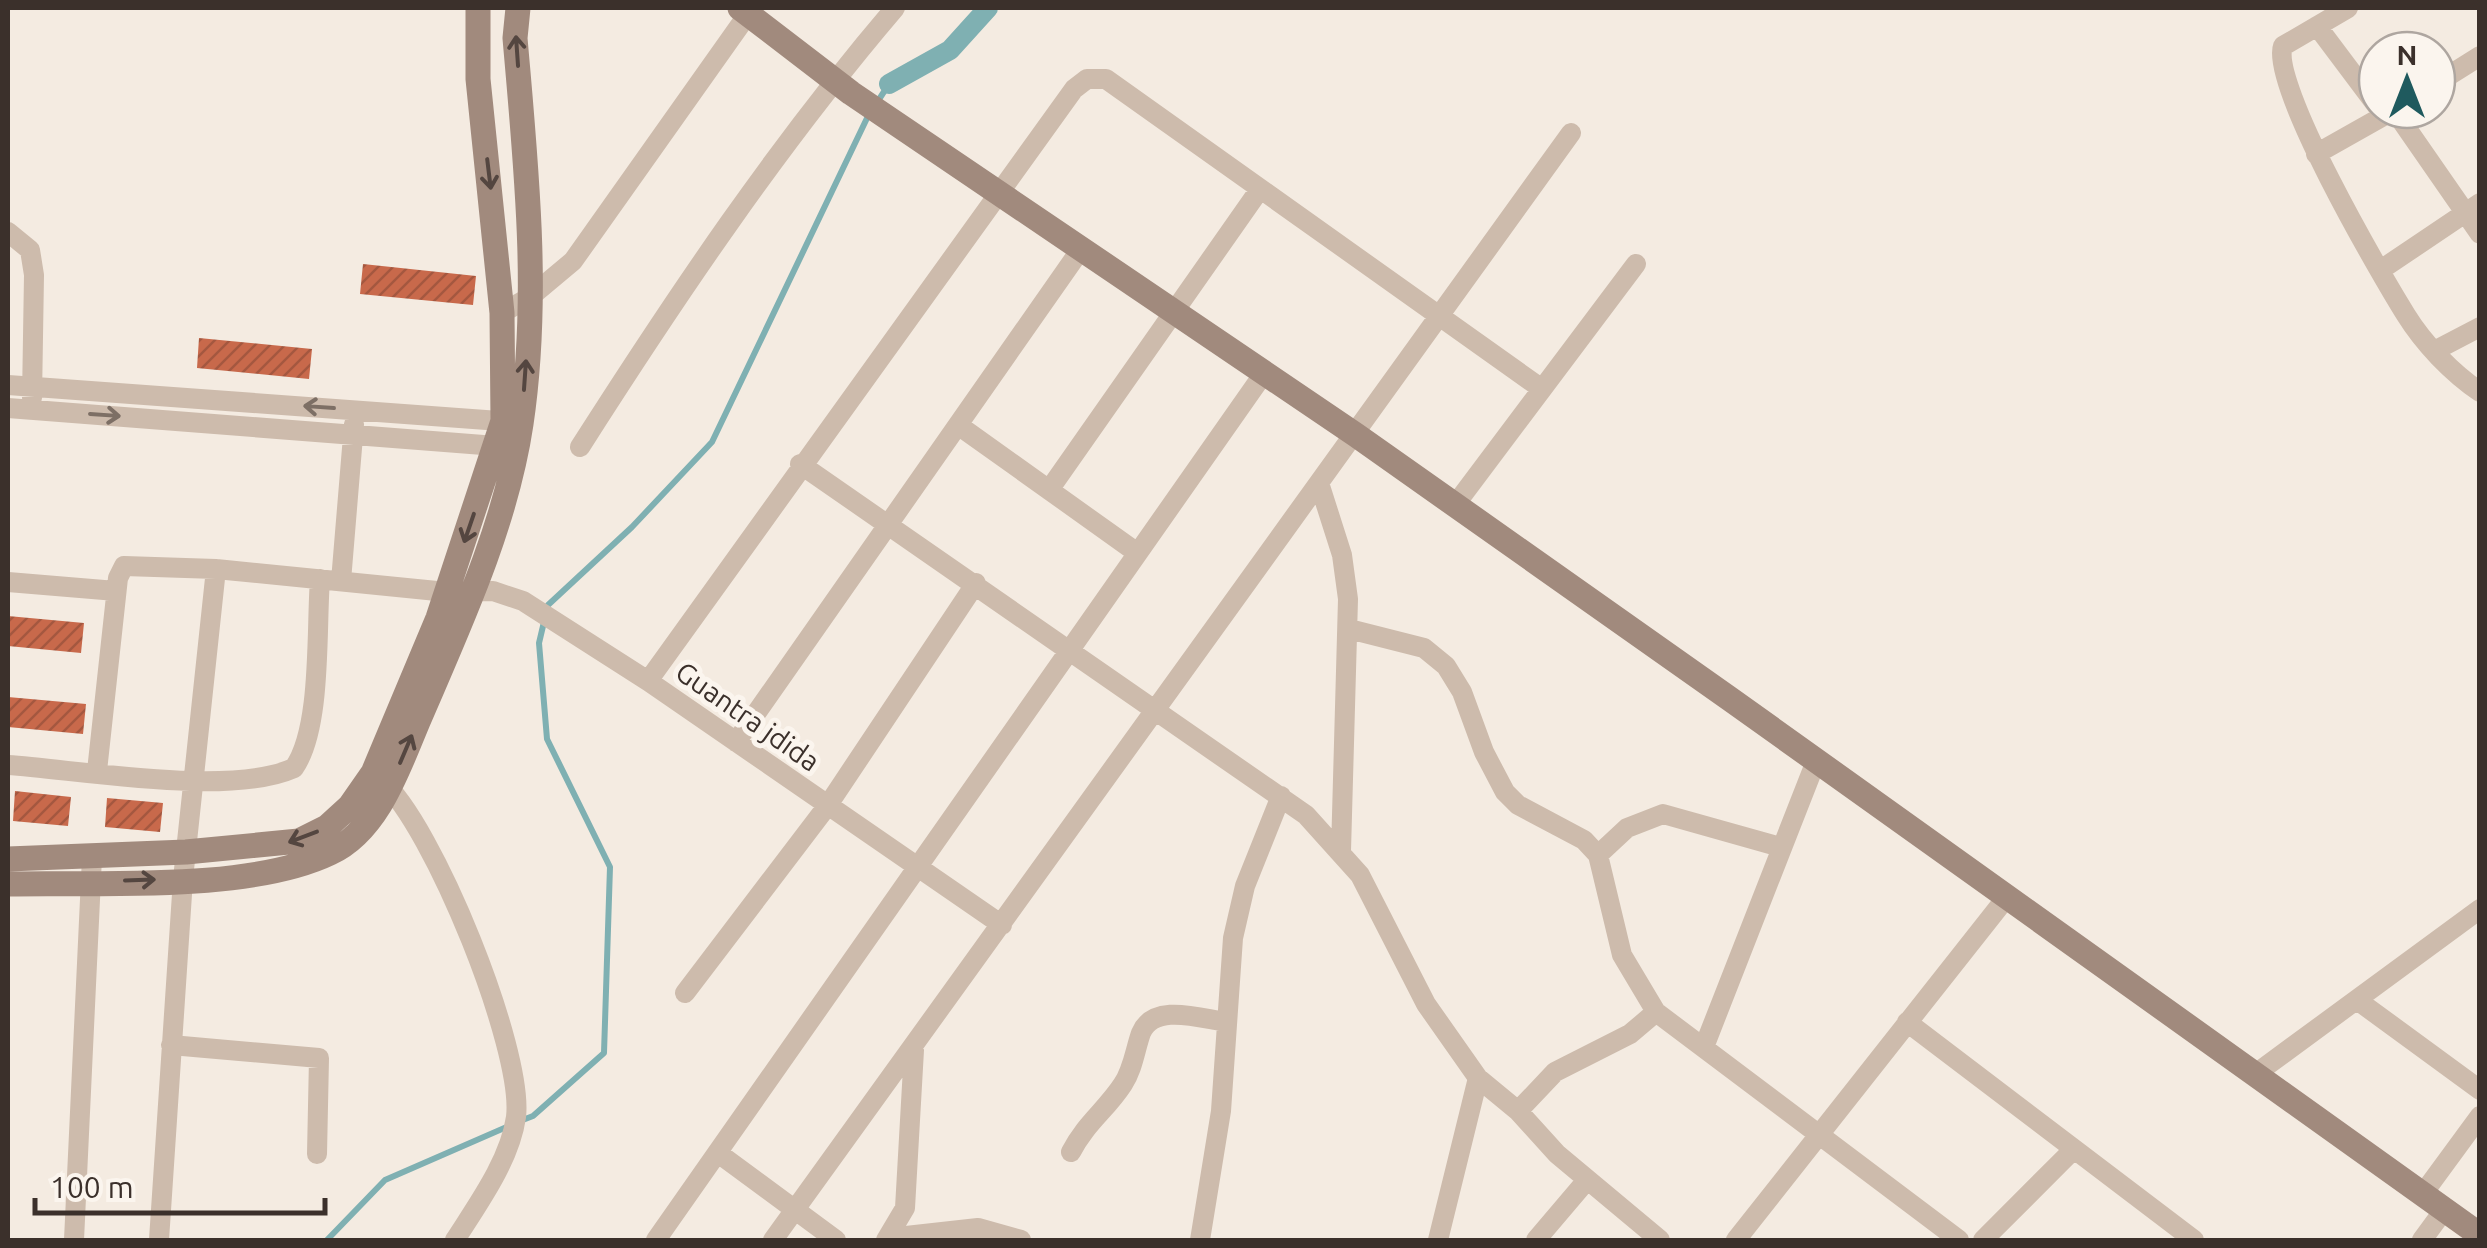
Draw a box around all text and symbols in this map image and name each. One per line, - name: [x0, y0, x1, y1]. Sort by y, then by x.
- north arrow: [2357, 30, 2457, 130]
- one-way arrow: [507, 35, 526, 68]
- text: N: [2397, 39, 2417, 70]
- one-way arrow: [480, 158, 499, 190]
- one-way arrow: [515, 360, 534, 392]
- one-way arrow: [304, 398, 336, 417]
- one-way arrow: [88, 406, 120, 425]
- one-way arrow: [459, 512, 477, 544]
- street label: Guantra jdida: [670, 655, 826, 777]
- one-way arrow: [398, 735, 416, 765]
- one-way arrow: [289, 829, 319, 847]
- one-way arrow: [123, 871, 155, 890]
- scale bar: [35, 1153, 325, 1215]
- text: 100 m: [50, 1170, 134, 1204]

